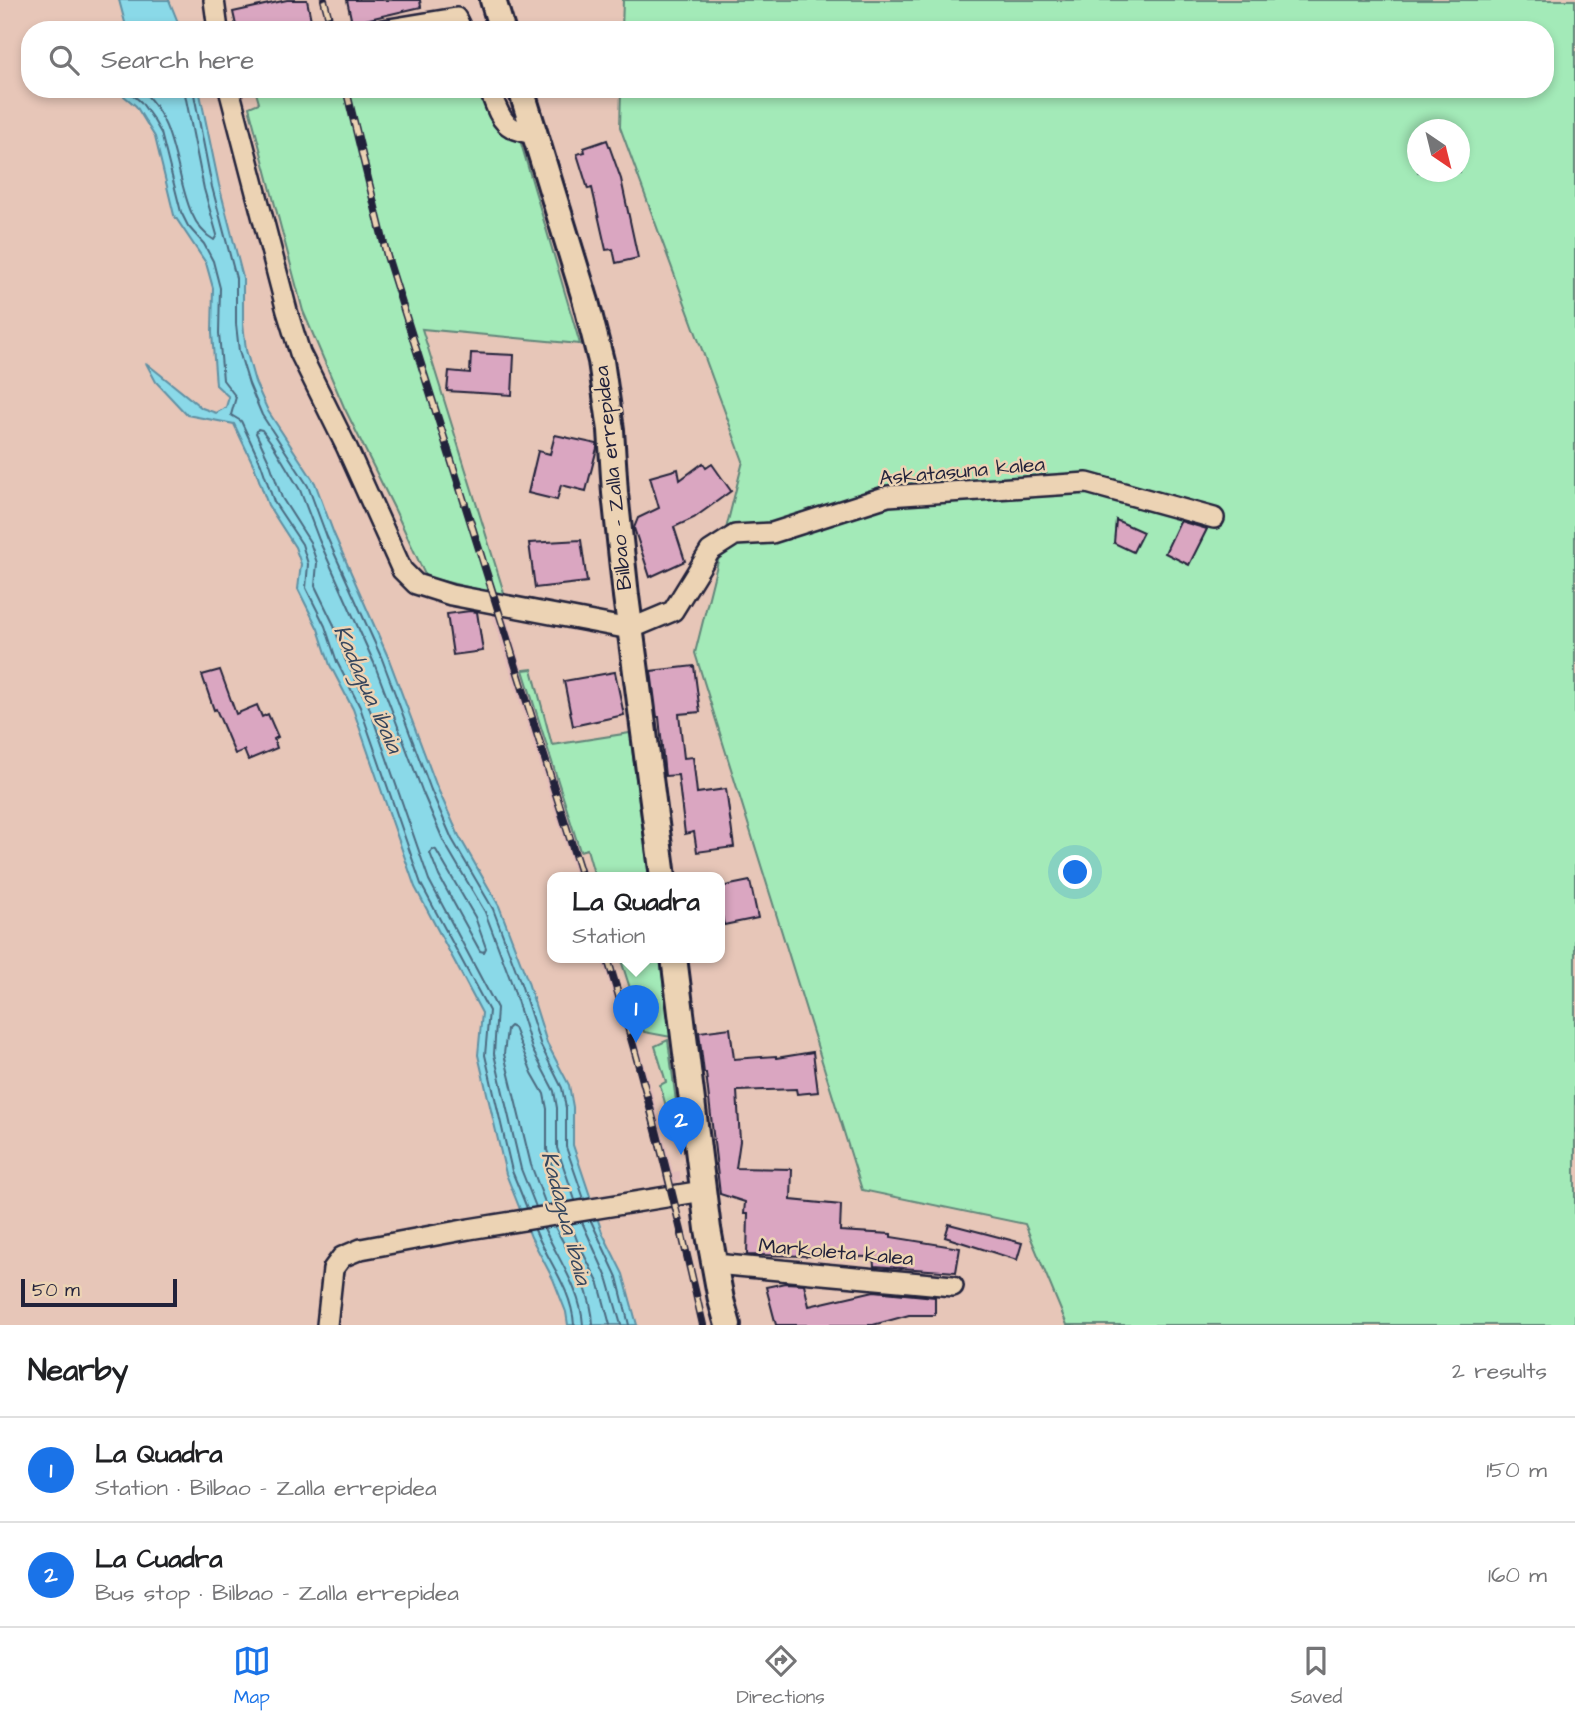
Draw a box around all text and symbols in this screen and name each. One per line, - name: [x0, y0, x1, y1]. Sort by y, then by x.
- search box: [21, 21, 1554, 98]
- icon: search: [45, 41, 83, 79]
- text: Search here: [101, 42, 254, 78]
- north arrow: [1407, 119, 1470, 182]
- street label: Bilbao - Zalla errepidea: [587, 364, 640, 592]
- street label: Askatasuna kalea: [878, 449, 1047, 493]
- water label: Kadagua ibaia: [325, 620, 411, 760]
- your location: [1058, 855, 1092, 889]
- popup: [547, 872, 725, 963]
- text: La Quadra: [572, 884, 700, 920]
- text: Station: [572, 920, 645, 952]
- pin: 1: [613, 985, 659, 1043]
- pin: 2: [658, 1097, 704, 1155]
- water label: Kadagua ibaia: [532, 1148, 600, 1290]
- street label: Markoleta kalea: [757, 1231, 915, 1273]
- scale bar: [21, 1276, 177, 1308]
- text: 50 m: [32, 1277, 80, 1304]
- text: Nearby: [28, 1350, 128, 1392]
- text: 2 results: [1452, 1355, 1547, 1387]
- text: La Quadra: [95, 1436, 223, 1472]
- text: 1: [50, 1454, 52, 1486]
- text: 150 m: [1486, 1454, 1547, 1486]
- text: Station · Bilbao - Zalla errepidea: [95, 1472, 437, 1504]
- text: La Cuadra: [95, 1541, 222, 1577]
- text: 2: [44, 1559, 58, 1591]
- text: 160 m: [1488, 1559, 1547, 1591]
- text: Bus stop · Bilbao - Zalla errepidea: [95, 1577, 459, 1609]
- tab: Map: [233, 1642, 271, 1711]
- tab: Directions: [736, 1642, 825, 1711]
- tab: Saved: [1290, 1642, 1342, 1711]

